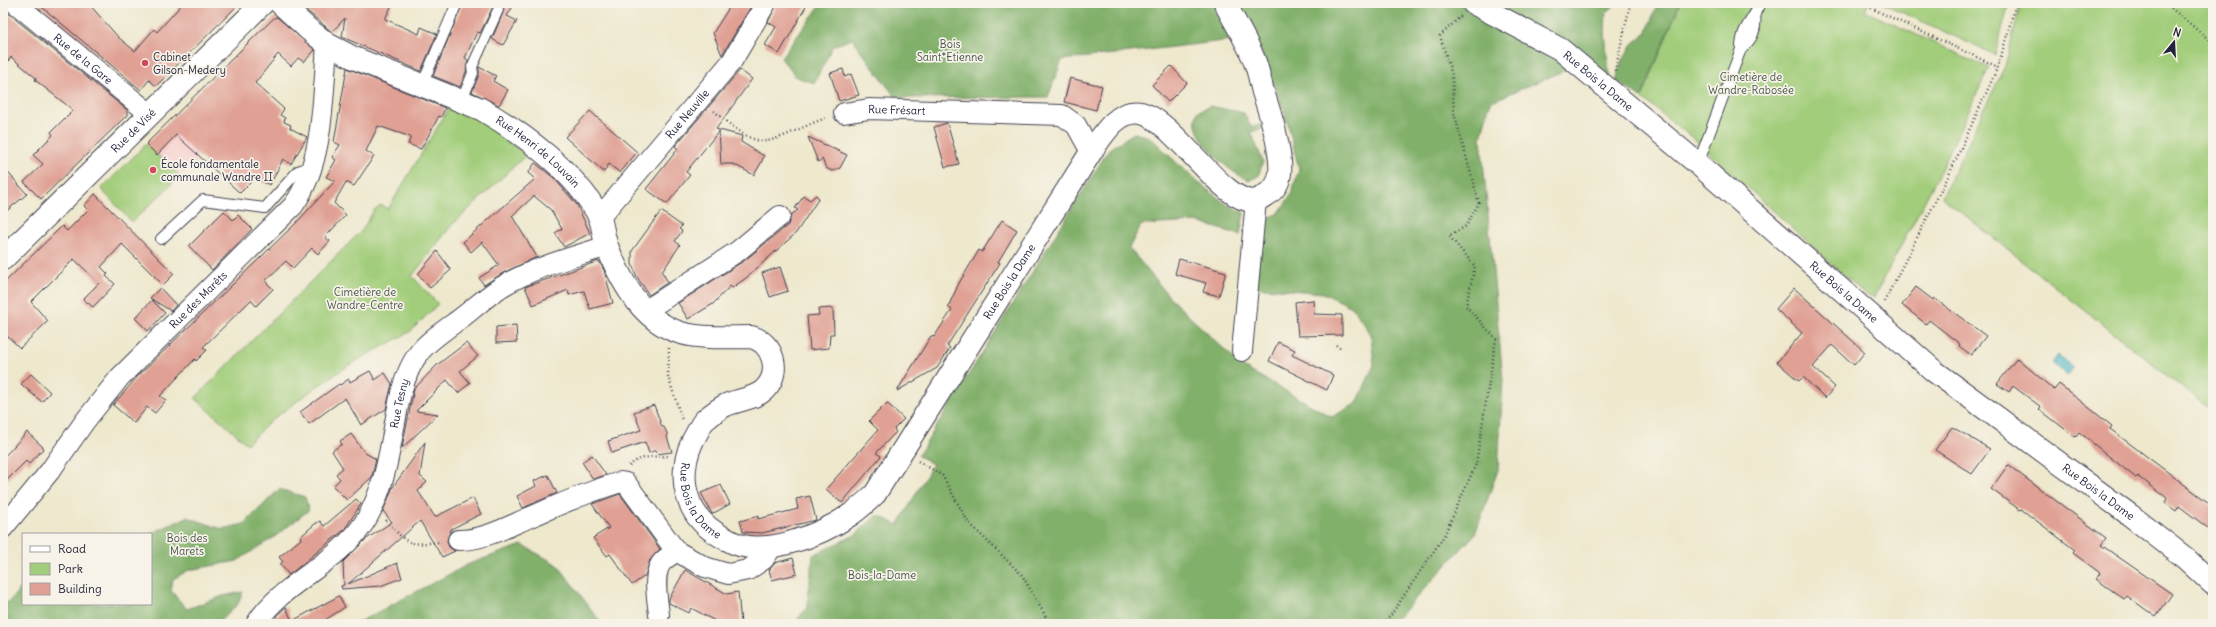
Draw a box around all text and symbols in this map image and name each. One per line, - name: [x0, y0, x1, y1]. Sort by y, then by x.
- north arrow: [2154, 22, 2194, 62]
- text: N: [2171, 25, 2183, 40]
- street label: Rue de la Gare: [50, 30, 115, 87]
- park label: Bois Saint*Etienne: [917, 37, 983, 64]
- street label: Rue Bois la Dame: [1560, 48, 1636, 114]
- place label: Cabinet Gilson-Medery: [153, 50, 226, 77]
- marker: Cabinet Gilson-Medery: [140, 58, 150, 68]
- park label: Cimetière de Wandre-Rabosée: [1708, 70, 1794, 97]
- street label: Rue Neuville: [662, 86, 712, 142]
- street label: Rue Frésart: [868, 102, 926, 118]
- street label: Rue de Visé: [108, 106, 159, 156]
- street label: Rue Henri de Louvain: [493, 113, 583, 190]
- place label: École fondamentale communale Wandre II: [161, 156, 273, 184]
- marker: École fondamentale communale Wandre II: [148, 165, 158, 175]
- street label: Rue Bois la Dame: [980, 241, 1038, 322]
- street label: Rue Bois la Dame: [1807, 258, 1881, 326]
- street label: Rue des Marêts: [166, 268, 230, 331]
- park label: Cimetière de Wandre-Centre: [327, 285, 403, 312]
- street label: Rue Tesny: [387, 377, 412, 429]
- street label: Rue Bois la Dame: [2059, 461, 2138, 523]
- street label: Rue Bois la Dame: [677, 462, 724, 542]
- park label: Bois des Marets: [167, 531, 207, 558]
- legend: [22, 533, 152, 605]
- text: Road: [58, 541, 86, 556]
- text: Park: [58, 561, 83, 576]
- park label: Bois-la-Dame: [848, 568, 916, 582]
- text: Building: [58, 581, 102, 596]

